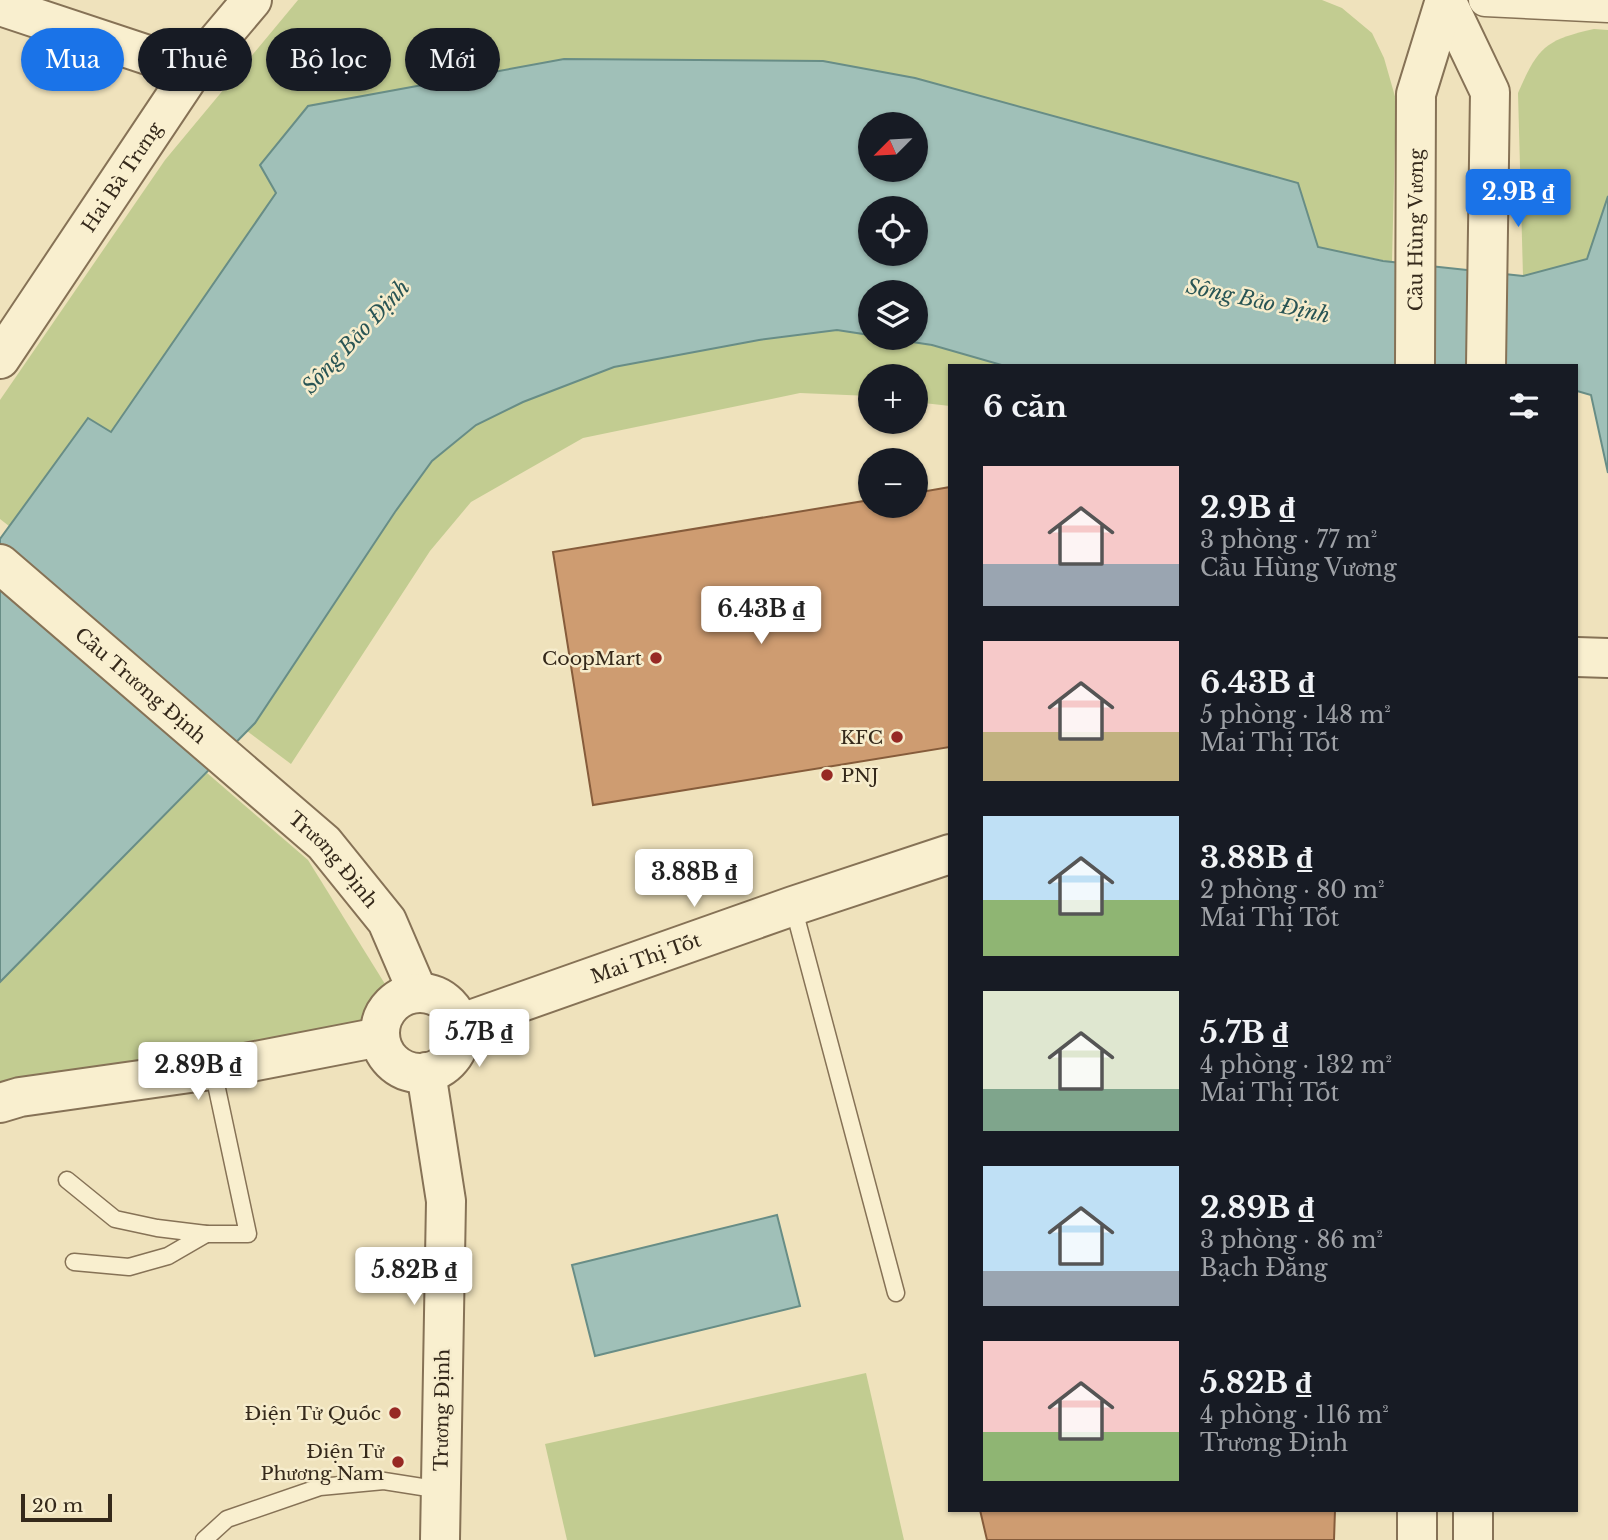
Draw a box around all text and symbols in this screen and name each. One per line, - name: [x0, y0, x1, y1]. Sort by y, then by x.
- chip: Mua: [21, 28, 124, 91]
- chip: Thuê: [138, 28, 252, 91]
- chip: Bộ lọc: [266, 28, 391, 91]
- chip: Mới: [405, 28, 500, 91]
- north arrow: [858, 112, 928, 182]
- map controls: [858, 112, 928, 518]
- street label: Hai Bà Trưng: [77, 117, 167, 236]
- street label: Cầu Hùng Vương: [1404, 148, 1427, 311]
- pin: 2.9B ₫: [1461, 170, 1575, 229]
- text: 2.9B ₫: [1482, 178, 1554, 206]
- button: locate: [858, 196, 928, 266]
- water label: Sông Bảo Định: [1184, 273, 1332, 329]
- water label: Sông Bảo Định: [297, 275, 415, 399]
- button: layers: [858, 280, 928, 350]
- button: +: [858, 364, 928, 434]
- icon: filters: [1505, 387, 1543, 425]
- text: 6 căn: [983, 388, 1067, 425]
- button: −: [858, 448, 928, 518]
- text: 2.9B ₫: [1200, 489, 1295, 526]
- icon: home: [1039, 494, 1123, 578]
- text: 3 phòng · 77 m²: [1200, 526, 1377, 554]
- text: Cầu Hùng Vương: [1200, 554, 1397, 582]
- pin: 6.43B ₫: [696, 586, 826, 646]
- text: 6.43B ₫: [717, 595, 805, 623]
- street label: Cầu Trương Định: [71, 623, 211, 748]
- place label: CoopMart: [542, 647, 643, 670]
- marker: CoopMart: [648, 650, 664, 666]
- text: 6.43B ₫: [1200, 664, 1314, 701]
- icon: home: [1039, 669, 1123, 753]
- text: 5 phòng · 148 m²: [1200, 701, 1391, 729]
- place label: KFC: [840, 726, 883, 749]
- marker: KFC: [889, 729, 905, 745]
- text: Mai Thị Tốt: [1200, 729, 1339, 757]
- place label: PNJ: [841, 764, 879, 787]
- marker: PNJ: [819, 767, 835, 783]
- street label: Trương Định: [284, 806, 383, 912]
- text: 3.88B ₫: [1200, 839, 1312, 876]
- icon: home: [1039, 844, 1123, 928]
- pin: 3.88B ₫: [629, 850, 759, 909]
- text: 3.88B ₫: [651, 858, 737, 886]
- text: 2 phòng · 80 m²: [1200, 876, 1385, 904]
- text: Mai Thị Tốt: [1200, 904, 1339, 932]
- street label: Mai Thị Tốt: [588, 928, 705, 988]
- pin: 5.7B ₫: [422, 1010, 536, 1069]
- text: 5.7B ₫: [1200, 1014, 1288, 1051]
- text: 5.7B ₫: [445, 1018, 513, 1046]
- icon: home: [1039, 1019, 1123, 1103]
- pin: 2.89B ₫: [133, 1042, 263, 1102]
- text: 2.89B ₫: [154, 1051, 242, 1079]
- text: 4 phòng · 132 m²: [1200, 1051, 1392, 1079]
- text: Mai Thị Tốt: [1200, 1079, 1339, 1107]
- text: 2.89B ₫: [1200, 1189, 1314, 1226]
- icon: home: [1039, 1194, 1123, 1278]
- text: 3 phòng · 86 m²: [1200, 1226, 1383, 1254]
- pin: 5.82B ₫: [349, 1248, 479, 1307]
- text: Bạch Đằng: [1200, 1254, 1328, 1282]
- text: 5.82B ₫: [371, 1256, 457, 1284]
- street label: Trương Định: [429, 1349, 455, 1471]
- text: 5.82B ₫: [1200, 1364, 1312, 1401]
- icon: home: [1039, 1369, 1123, 1453]
- text: 4 phòng · 116 m²: [1200, 1401, 1389, 1429]
- place label: Điện Tử Quốc: [245, 1402, 381, 1425]
- marker: Điện Tử Quốc: [387, 1405, 403, 1421]
- text: Trương Định: [1200, 1429, 1348, 1457]
- place label: Điện Tử Phương Nam: [260, 1440, 385, 1485]
- marker: Điện Tử Phương Nam: [390, 1454, 406, 1470]
- scale bar: [21, 1491, 112, 1523]
- text: 20 m: [32, 1494, 83, 1517]

